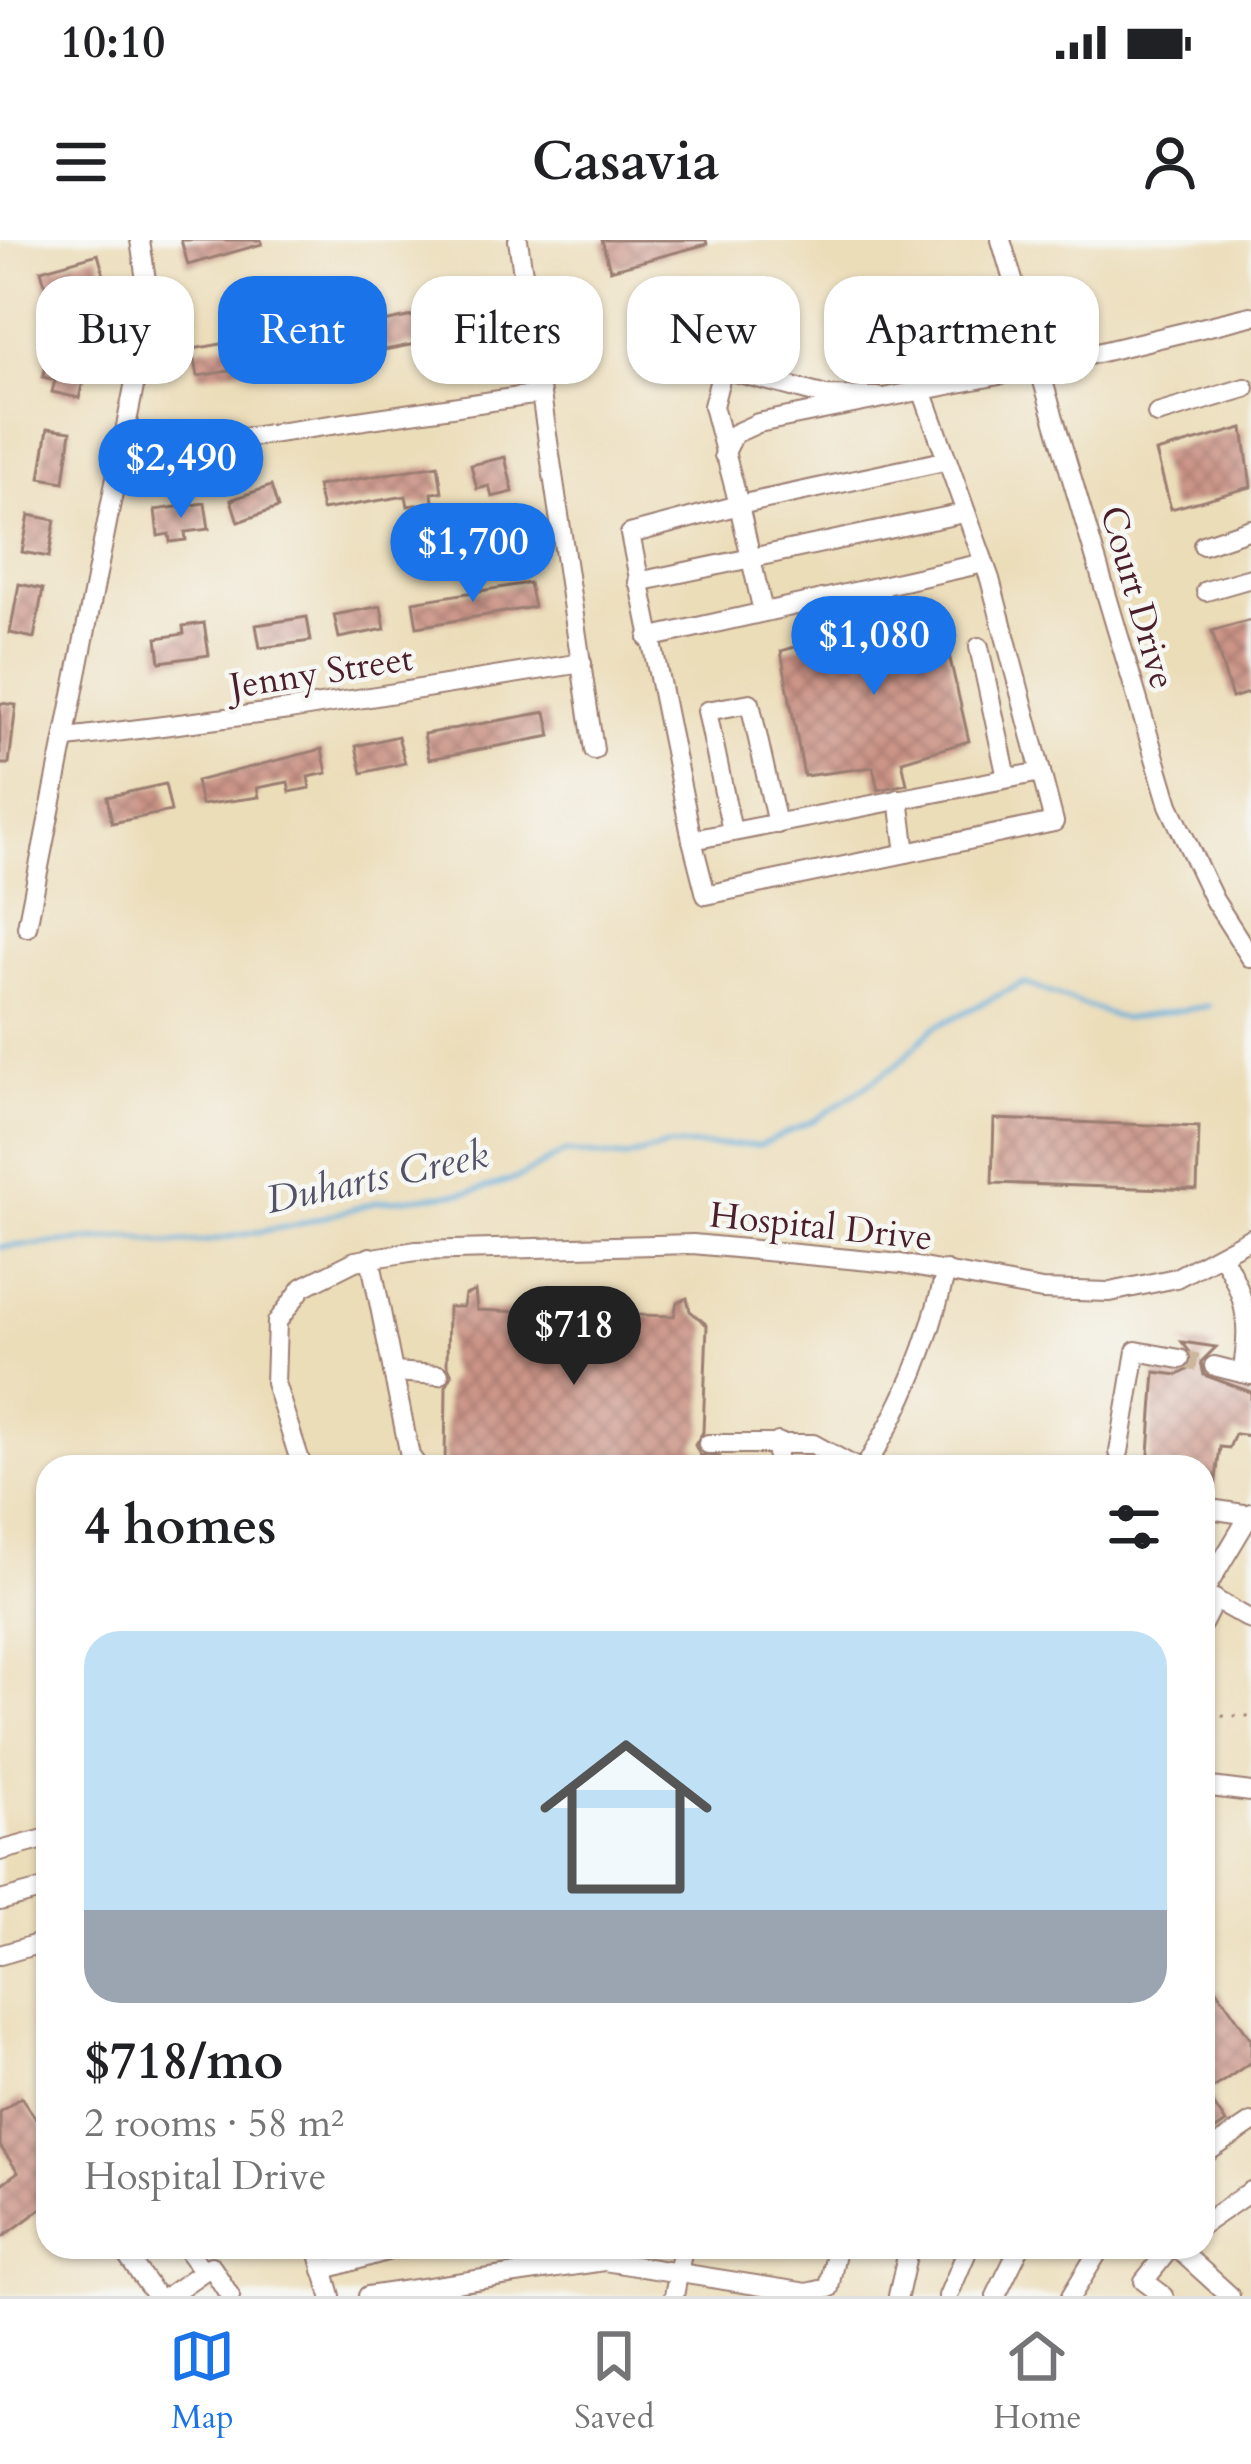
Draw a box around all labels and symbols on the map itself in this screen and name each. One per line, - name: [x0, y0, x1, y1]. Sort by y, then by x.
- pin: $2,490: [83, 419, 279, 521]
- street label: Court Drive: [1088, 500, 1187, 695]
- pin: $1,700: [375, 503, 571, 605]
- pin: $1,080: [776, 596, 972, 698]
- street label: Jenny Street: [221, 634, 416, 712]
- water label: Duharts Creek: [262, 1128, 493, 1227]
- street label: Hospital Drive: [707, 1190, 935, 1263]
- pin: $718: [503, 1286, 645, 1388]

